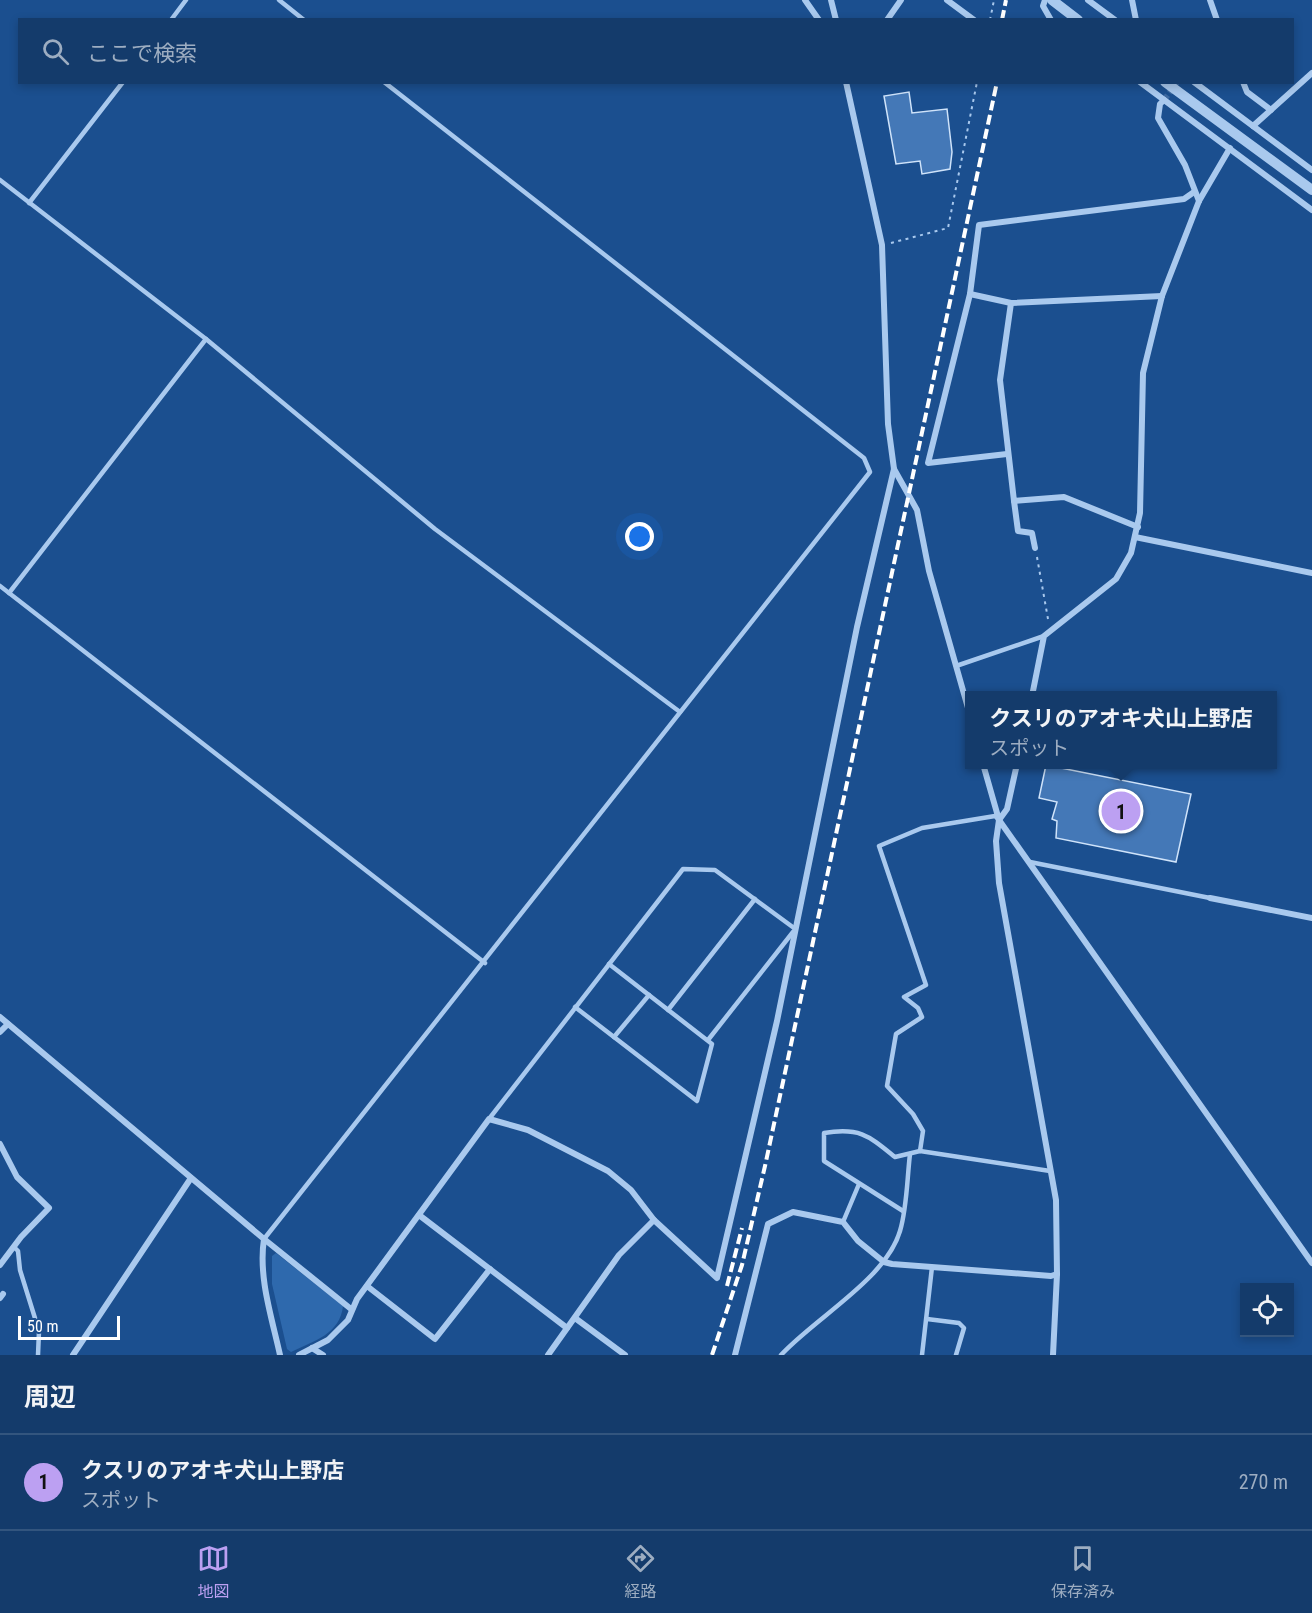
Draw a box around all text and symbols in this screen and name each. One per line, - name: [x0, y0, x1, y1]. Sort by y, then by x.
- search box: [18, 18, 1294, 84]
- icon: search: [39, 35, 72, 68]
- text: ここで検索: [87, 41, 197, 66]
- your location: [625, 522, 654, 551]
- popup: [965, 691, 1277, 769]
- text: クスリのアオキ犬山上野店: [989, 706, 1253, 731]
- text: スポット: [989, 736, 1069, 760]
- pin: 1: [1102, 788, 1140, 834]
- map controls: [1240, 1283, 1294, 1337]
- button: locate: [1240, 1283, 1294, 1337]
- scale bar: [18, 1313, 120, 1340]
- text: 50 m: [27, 1317, 59, 1336]
- text: 周辺: [24, 1382, 76, 1412]
- text: クスリのアオキ犬山上野店: [81, 1458, 344, 1483]
- text: 1: [38, 1470, 49, 1494]
- text: 270 m: [1239, 1470, 1288, 1494]
- text: スポット: [81, 1488, 161, 1512]
- tab: 地図: [197, 1542, 230, 1602]
- tab: 経路: [624, 1542, 657, 1602]
- tab: 保存済み: [1051, 1542, 1115, 1602]

